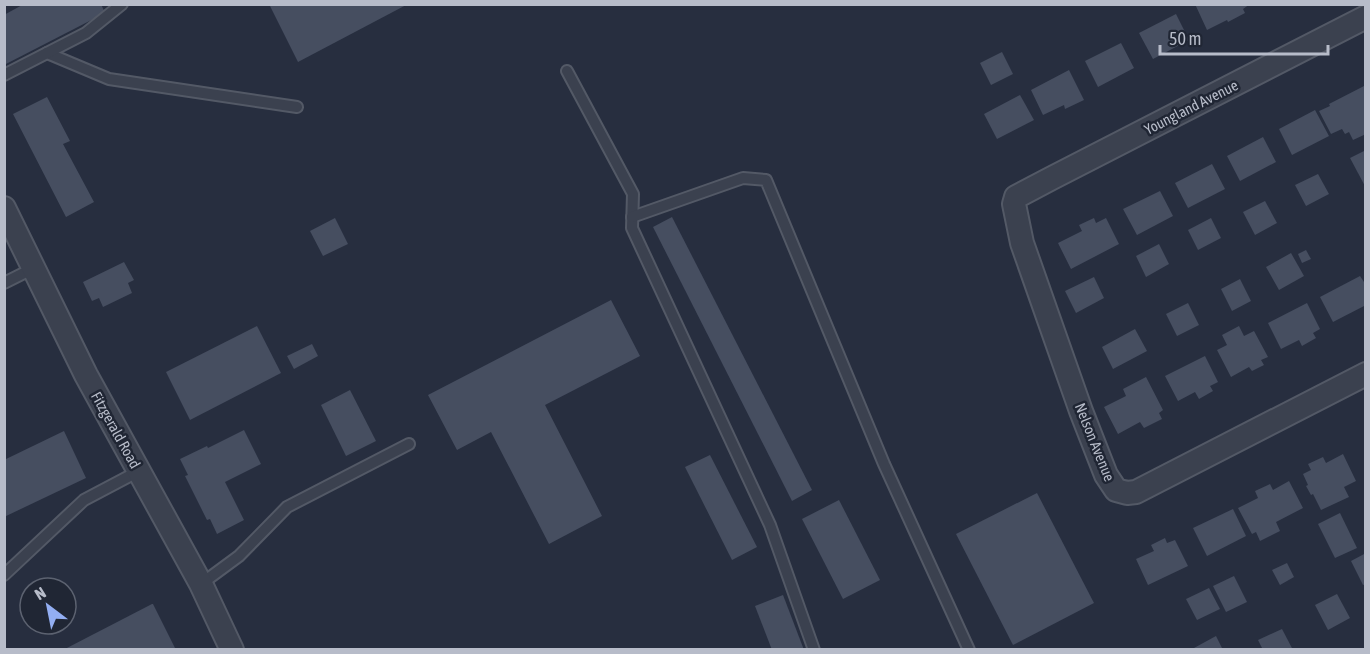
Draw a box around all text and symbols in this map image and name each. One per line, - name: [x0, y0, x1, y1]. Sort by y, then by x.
- scale bar: [1160, 18, 1328, 56]
- text: 50 m: [1169, 28, 1201, 49]
- street label: Youngland Avenue: [1141, 76, 1241, 138]
- street label: Fitzgerald Road: [88, 389, 144, 471]
- street label: Nelson Avenue: [1072, 400, 1118, 484]
- north arrow: [18, 576, 78, 636]
- text: N: [31, 583, 49, 603]

